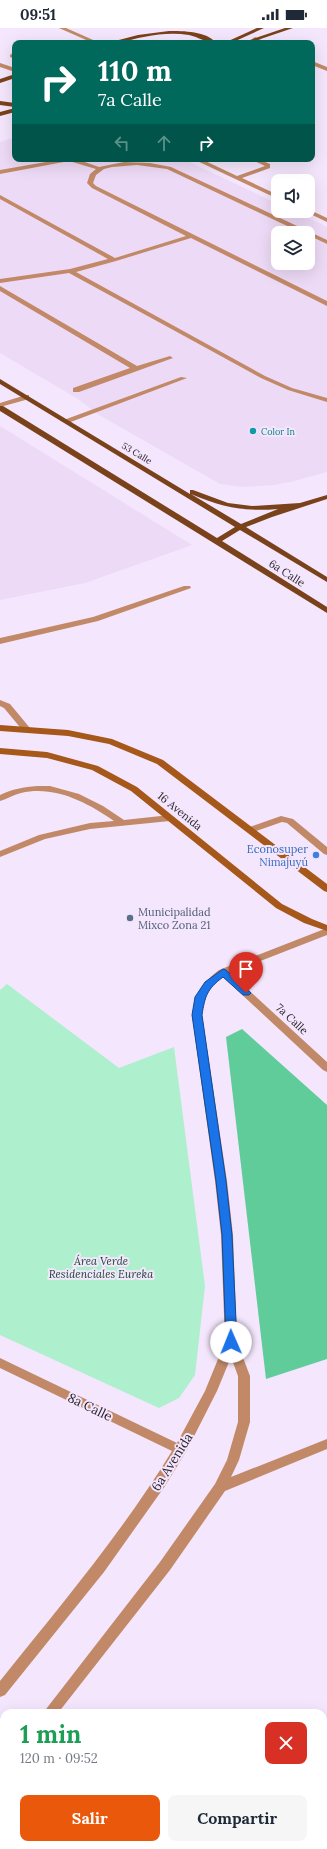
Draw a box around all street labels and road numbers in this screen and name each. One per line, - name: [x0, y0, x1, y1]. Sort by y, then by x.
- street label: 53 Calle: [120, 440, 154, 466]
- street label: 6a Calle: [266, 556, 308, 590]
- street label: 16 Avenida: [155, 789, 205, 833]
- street label: 7a Calle: [273, 1001, 311, 1037]
- street label: 8a Calle: [65, 1389, 115, 1425]
- street label: 6a Avenida: [148, 1430, 197, 1494]

